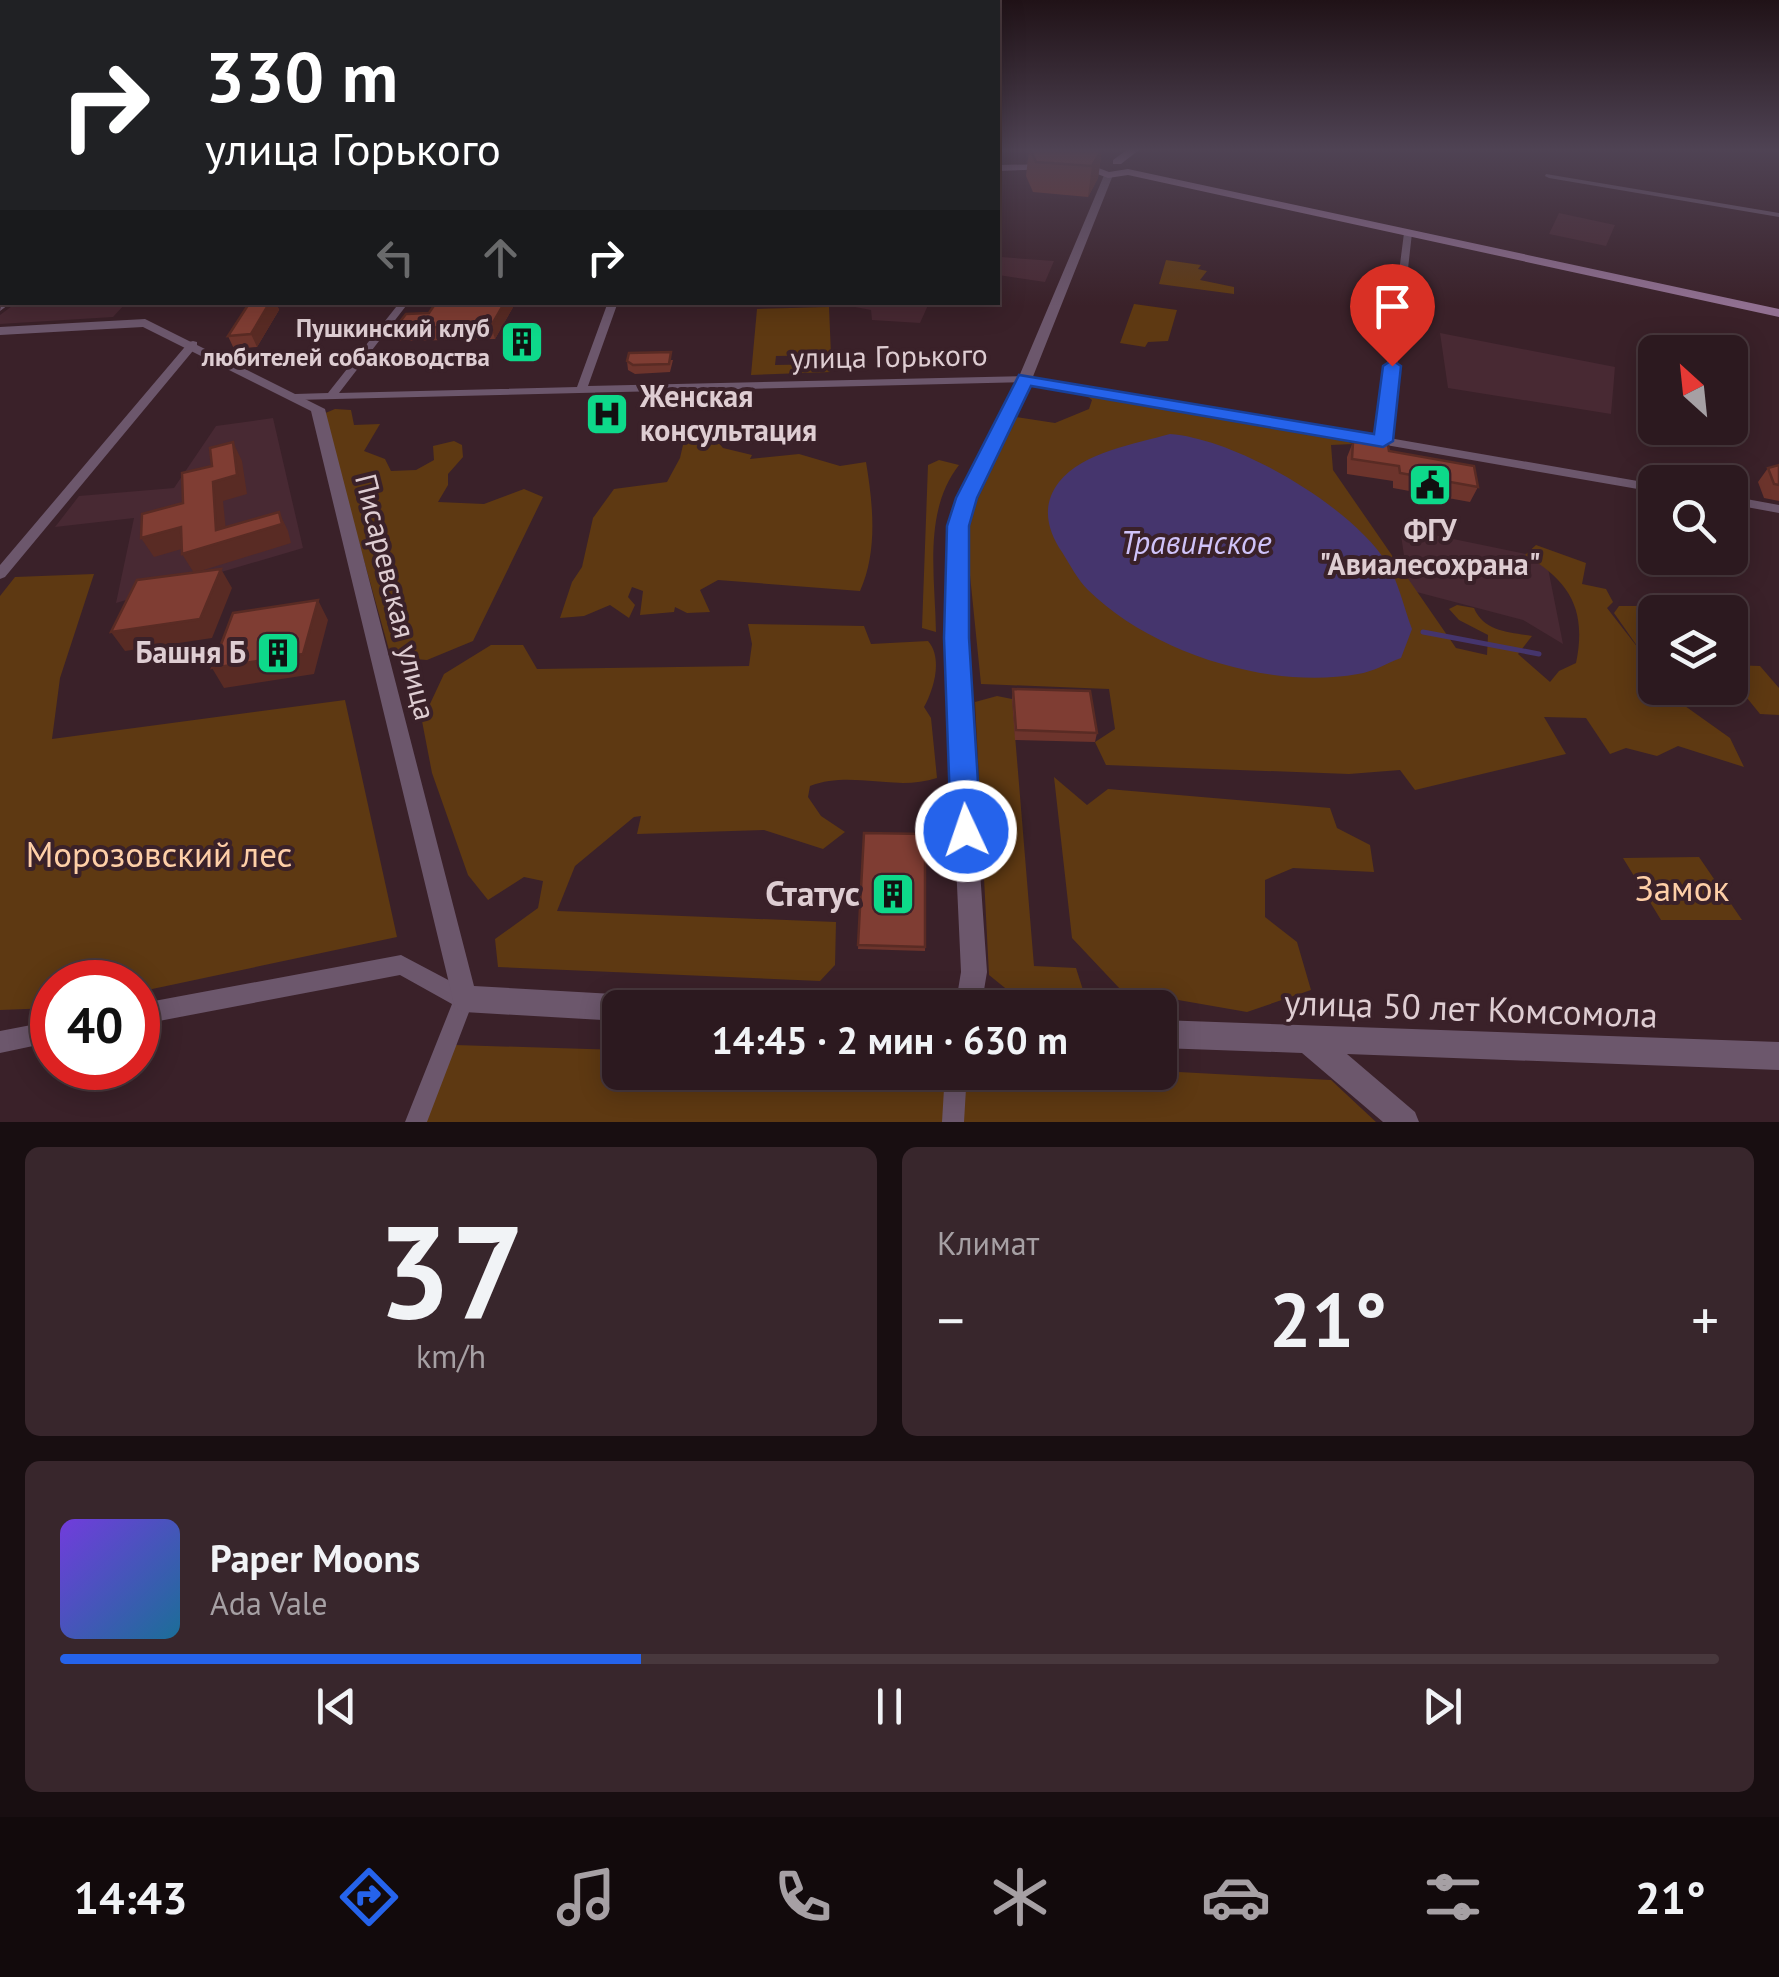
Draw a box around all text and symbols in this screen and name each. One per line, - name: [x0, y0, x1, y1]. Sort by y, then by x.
- text: 330 m: [205, 31, 398, 121]
- icon: right: [40, 40, 170, 170]
- text: улица Горького: [205, 119, 501, 177]
- icon: left: [368, 230, 423, 285]
- icon: ahead: [473, 230, 528, 285]
- icon: right: [578, 230, 633, 285]
- pin: [1350, 264, 1435, 367]
- icon: arrive: [1365, 279, 1420, 334]
- place label: Пушкинский клуб любителей собаководства: [201, 312, 490, 373]
- building icon: Пушкинский клуб любителей собаководства: [499, 319, 545, 365]
- street label: улица Горького: [790, 334, 988, 377]
- north arrow: [1638, 335, 1748, 445]
- map controls: [1638, 335, 1748, 705]
- place label: Женская консультация: [639, 376, 817, 449]
- hospital icon: Женская консультация: [584, 391, 630, 437]
- public building icon: ФГУ "Авиалесохрана": [1407, 462, 1453, 508]
- button: search: [1638, 465, 1748, 575]
- street label: Писаревская улица: [347, 469, 446, 724]
- place label: ФГУ "Авиалесохрана": [1319, 510, 1541, 583]
- water label: Травинское: [1120, 521, 1272, 563]
- button: layers: [1638, 595, 1748, 705]
- building icon: Башня Б: [255, 630, 301, 676]
- place label: Башня Б: [136, 632, 246, 671]
- position arrow: [914, 779, 1018, 883]
- park label: Морозовский лес: [26, 831, 292, 877]
- park label: Замок: [1635, 865, 1729, 911]
- place label: Статус: [765, 870, 860, 916]
- building icon: Статус: [870, 871, 916, 917]
- speed limit sign: 40: [30, 960, 160, 1090]
- street label: улица 50 лет Комсомола: [1283, 978, 1659, 1038]
- text: 14:45 · 2 мин · 630 m: [711, 1015, 1068, 1064]
- text: 37: [377, 1186, 525, 1354]
- text: Климат: [937, 1222, 1039, 1264]
- text: 21°: [1269, 1271, 1387, 1368]
- text: −: [937, 1284, 965, 1355]
- text: +: [1691, 1284, 1719, 1355]
- text: km/h: [416, 1335, 486, 1377]
- text: Paper Moons: [210, 1533, 420, 1582]
- text: Ada Vale: [210, 1582, 327, 1624]
- icon: previous: [309, 1679, 364, 1734]
- icon: pause: [862, 1679, 917, 1734]
- icon: next: [1415, 1679, 1470, 1734]
- icon: directions: [334, 1862, 404, 1932]
- icon: music: [551, 1862, 621, 1932]
- icon: phone: [768, 1862, 838, 1932]
- icon: climate: [985, 1862, 1055, 1932]
- icon: car: [1201, 1862, 1271, 1932]
- icon: filters: [1418, 1862, 1488, 1932]
- text: 14:43: [73, 1868, 188, 1926]
- text: 21°: [1635, 1868, 1706, 1926]

